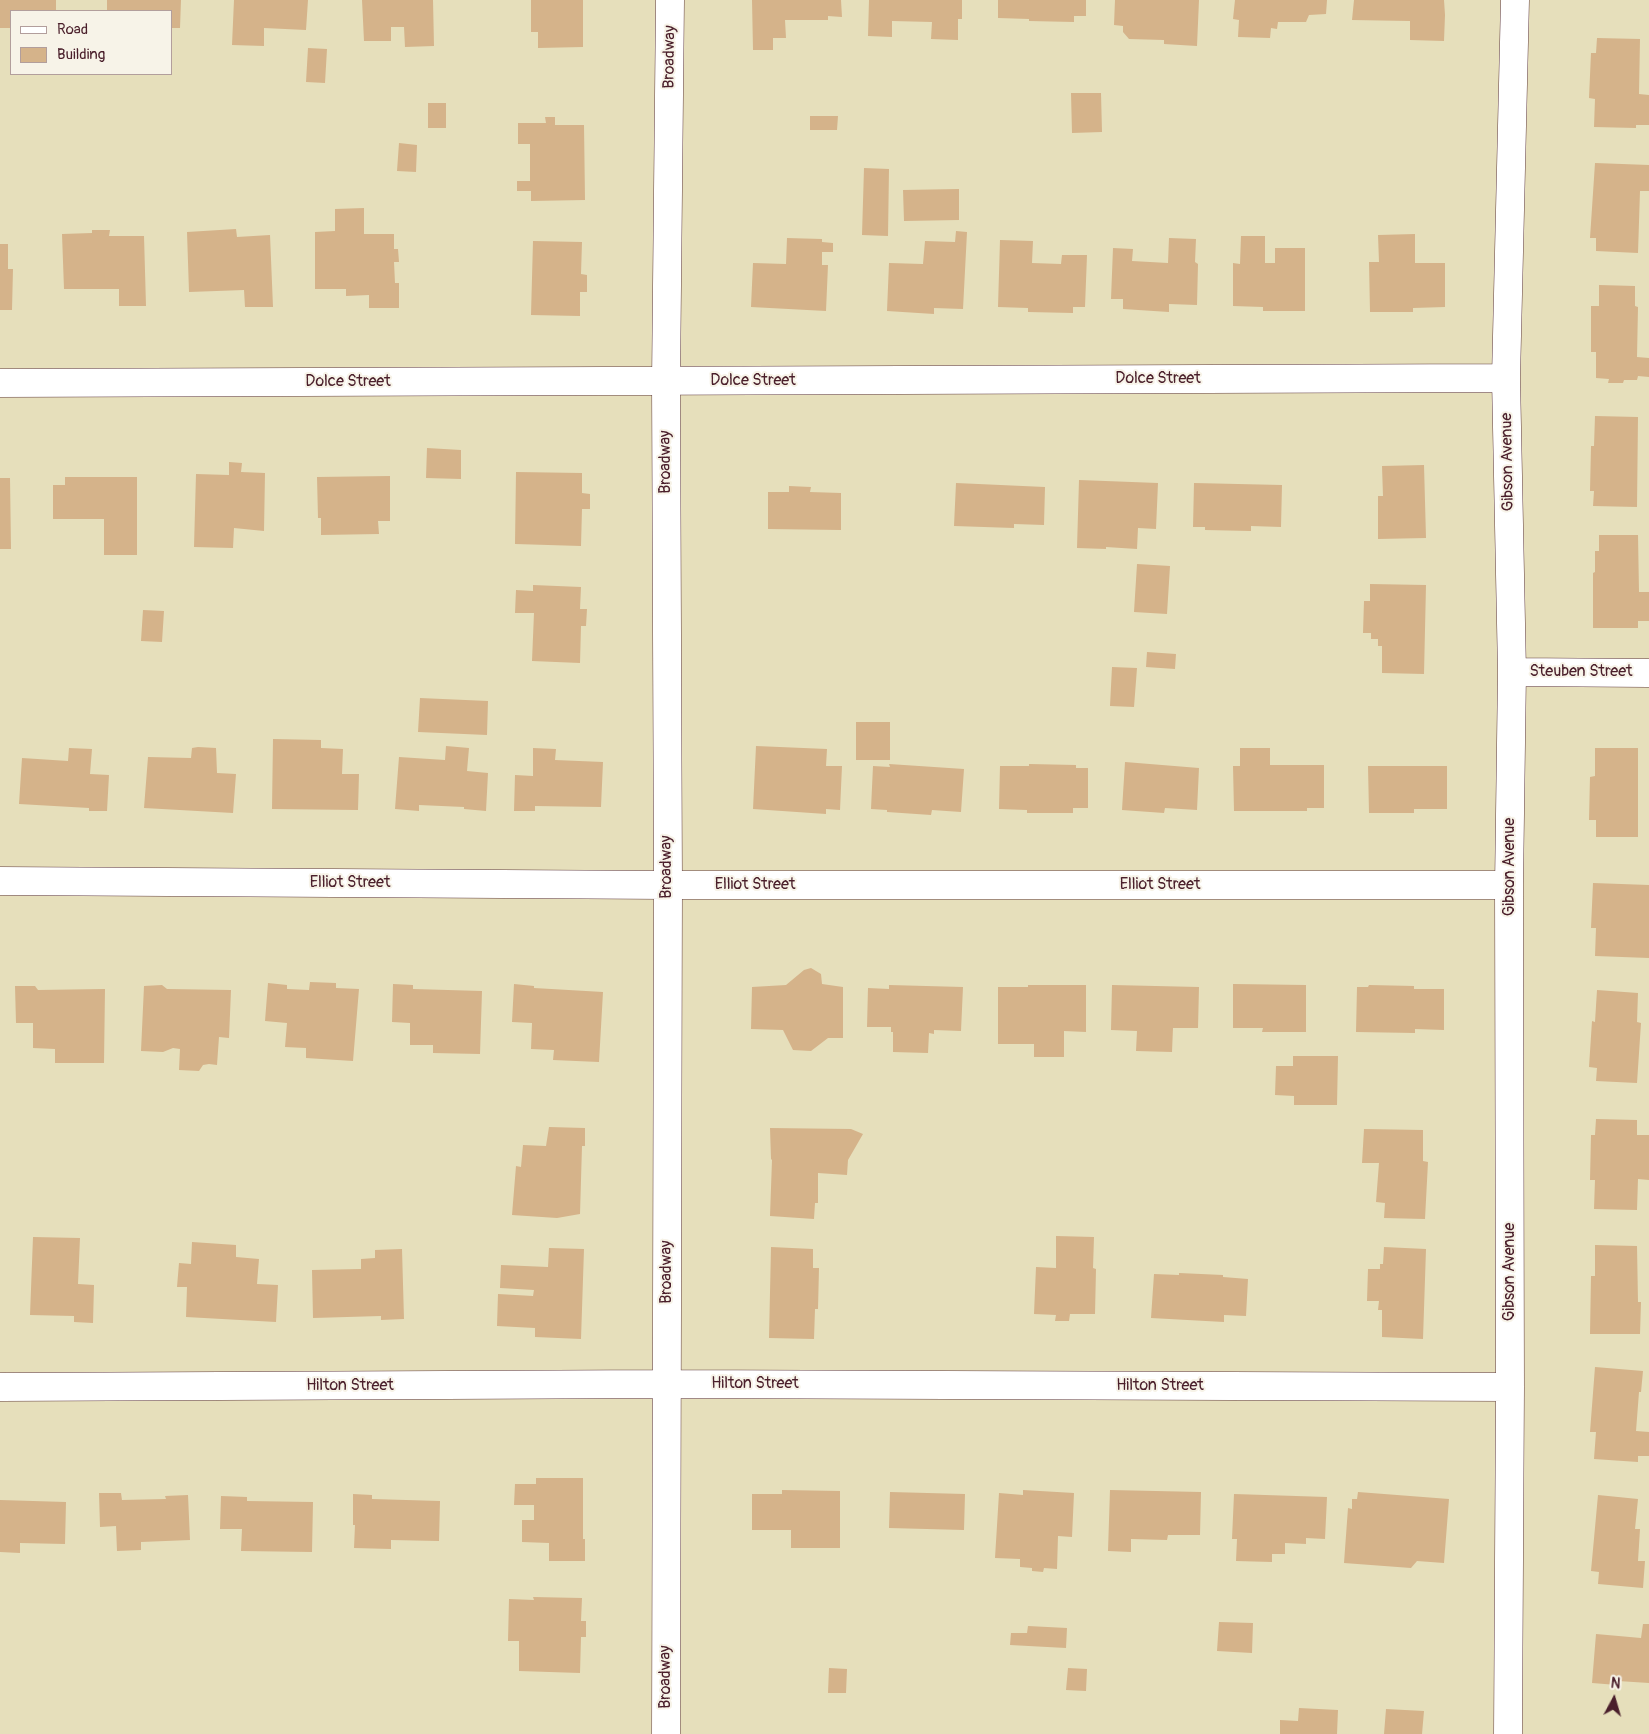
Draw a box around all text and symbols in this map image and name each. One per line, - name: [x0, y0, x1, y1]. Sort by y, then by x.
- legend: [10, 10, 172, 75]
- text: Road: [57, 20, 88, 39]
- street label: Broadway: [660, 25, 680, 89]
- text: Building: [57, 45, 105, 64]
- street label: Dolce Street: [1115, 369, 1201, 389]
- street label: Dolce Street: [710, 371, 796, 391]
- street label: Dolce Street: [305, 372, 391, 392]
- street label: Gibson Avenue: [1498, 413, 1518, 511]
- street label: Broadway: [656, 430, 676, 494]
- street label: Steuben Street: [1529, 662, 1633, 682]
- street label: Gibson Avenue: [1500, 818, 1520, 916]
- street label: Broadway: [657, 835, 677, 899]
- street label: Elliot Street: [310, 873, 390, 893]
- street label: Elliot Street: [715, 875, 795, 895]
- street label: Elliot Street: [1120, 875, 1200, 895]
- street label: Gibson Avenue: [1500, 1223, 1520, 1321]
- street label: Broadway: [657, 1240, 677, 1304]
- street label: Hilton Street: [711, 1374, 799, 1394]
- street label: Hilton Street: [306, 1376, 394, 1396]
- street label: Hilton Street: [1116, 1376, 1204, 1396]
- street label: Broadway: [656, 1645, 676, 1709]
- north arrow: [1589, 1674, 1639, 1724]
- text: N: [1610, 1675, 1621, 1693]

